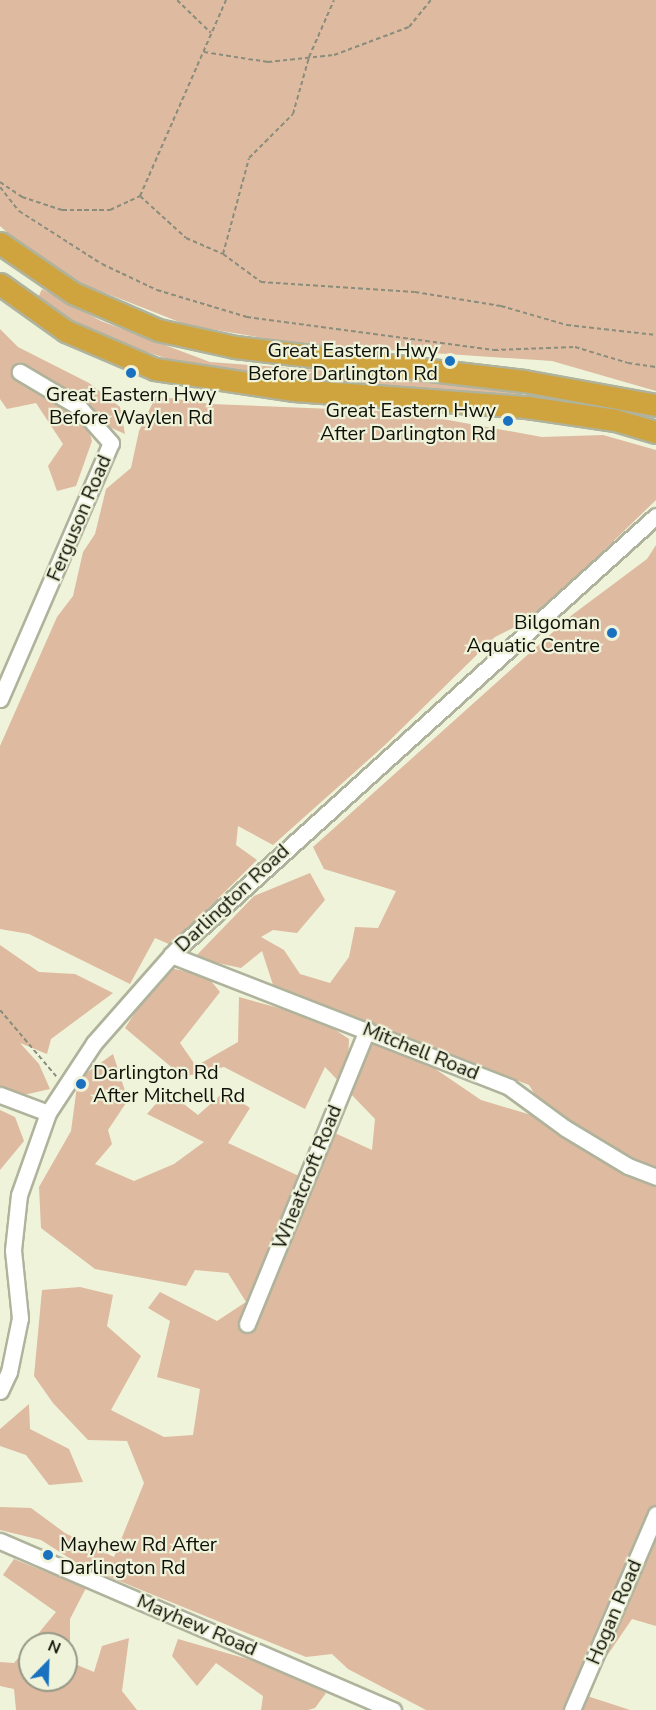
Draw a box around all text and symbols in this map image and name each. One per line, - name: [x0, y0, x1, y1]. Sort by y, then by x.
- place label: Great Eastern Hwy Before Darlington Rd: [248, 338, 438, 385]
- marker: Great Eastern Hwy Before Darlington Rd: [443, 354, 457, 368]
- marker: Great Eastern Hwy Before Waylen Rd: [124, 366, 138, 380]
- place label: Great Eastern Hwy Before Waylen Rd: [46, 382, 216, 429]
- place label: Great Eastern Hwy After Darlington Rd: [320, 398, 496, 445]
- marker: Great Eastern Hwy After Darlington Rd: [501, 414, 515, 428]
- street label: Ferguson Road: [42, 451, 116, 585]
- place label: Bilgoman Aquatic Centre: [467, 610, 600, 657]
- marker: Bilgoman Aquatic Centre: [605, 626, 619, 640]
- street label: Darlington Road: [170, 839, 294, 957]
- street label: Mitchell Road: [359, 1017, 483, 1085]
- place label: Darlington Rd After Mitchell Rd: [93, 1060, 245, 1107]
- marker: Darlington Rd After Mitchell Rd: [74, 1077, 88, 1091]
- street label: Wheatcroft Road: [267, 1101, 347, 1253]
- place label: Mayhew Rd After Darlington Rd: [60, 1532, 217, 1579]
- marker: Mayhew Rd After Darlington Rd: [41, 1548, 55, 1562]
- street label: Hogan Road: [581, 1556, 647, 1668]
- street label: Mayhew Road: [133, 1589, 261, 1661]
- north arrow: [18, 1632, 78, 1692]
- text: N: [44, 1635, 64, 1660]

